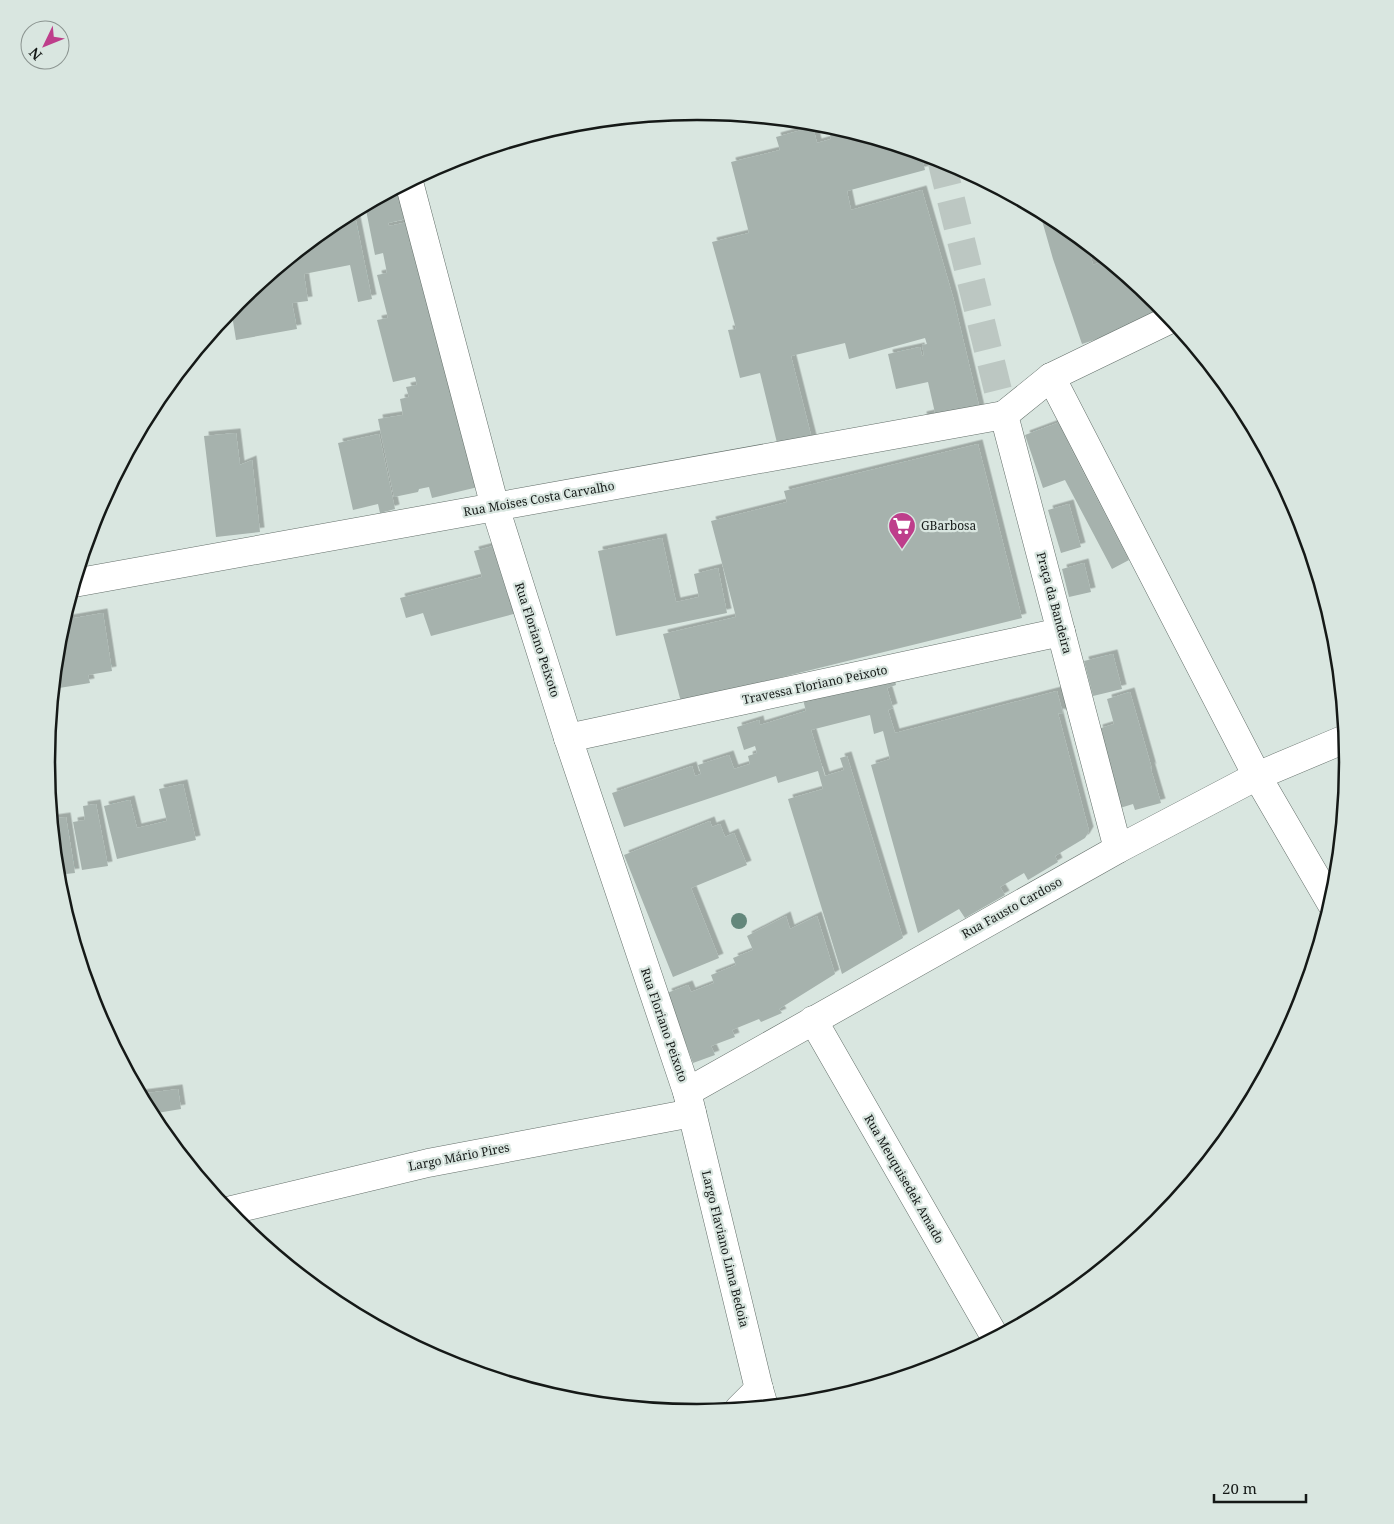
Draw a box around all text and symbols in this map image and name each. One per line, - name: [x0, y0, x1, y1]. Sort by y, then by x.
- north arrow: [20, 20, 70, 70]
- text: N: [24, 44, 46, 65]
- street label: Rua Moises Costa Carvalho: [462, 477, 616, 520]
- supermarket icon: GBarbosa: [887, 511, 917, 550]
- place label: GBarbosa: [921, 517, 977, 534]
- street label: Praça da Bandeira: [1033, 550, 1076, 656]
- street label: Rua Floriano Peixoto: [511, 580, 564, 699]
- street label: Travessa Floriano Peixoto: [741, 661, 889, 708]
- street label: Rua Fausto Cardoso: [958, 873, 1065, 942]
- street label: Rua Floriano Peixoto: [637, 966, 692, 1084]
- street label: Rua Meuquisedek Amado: [861, 1111, 948, 1246]
- street label: Largo Mário Pires: [407, 1138, 511, 1175]
- street label: Largo Flaviano Lima Bedoia: [698, 1169, 753, 1329]
- scale bar: [1214, 1472, 1306, 1504]
- text: 20 m: [1222, 1478, 1257, 1498]

